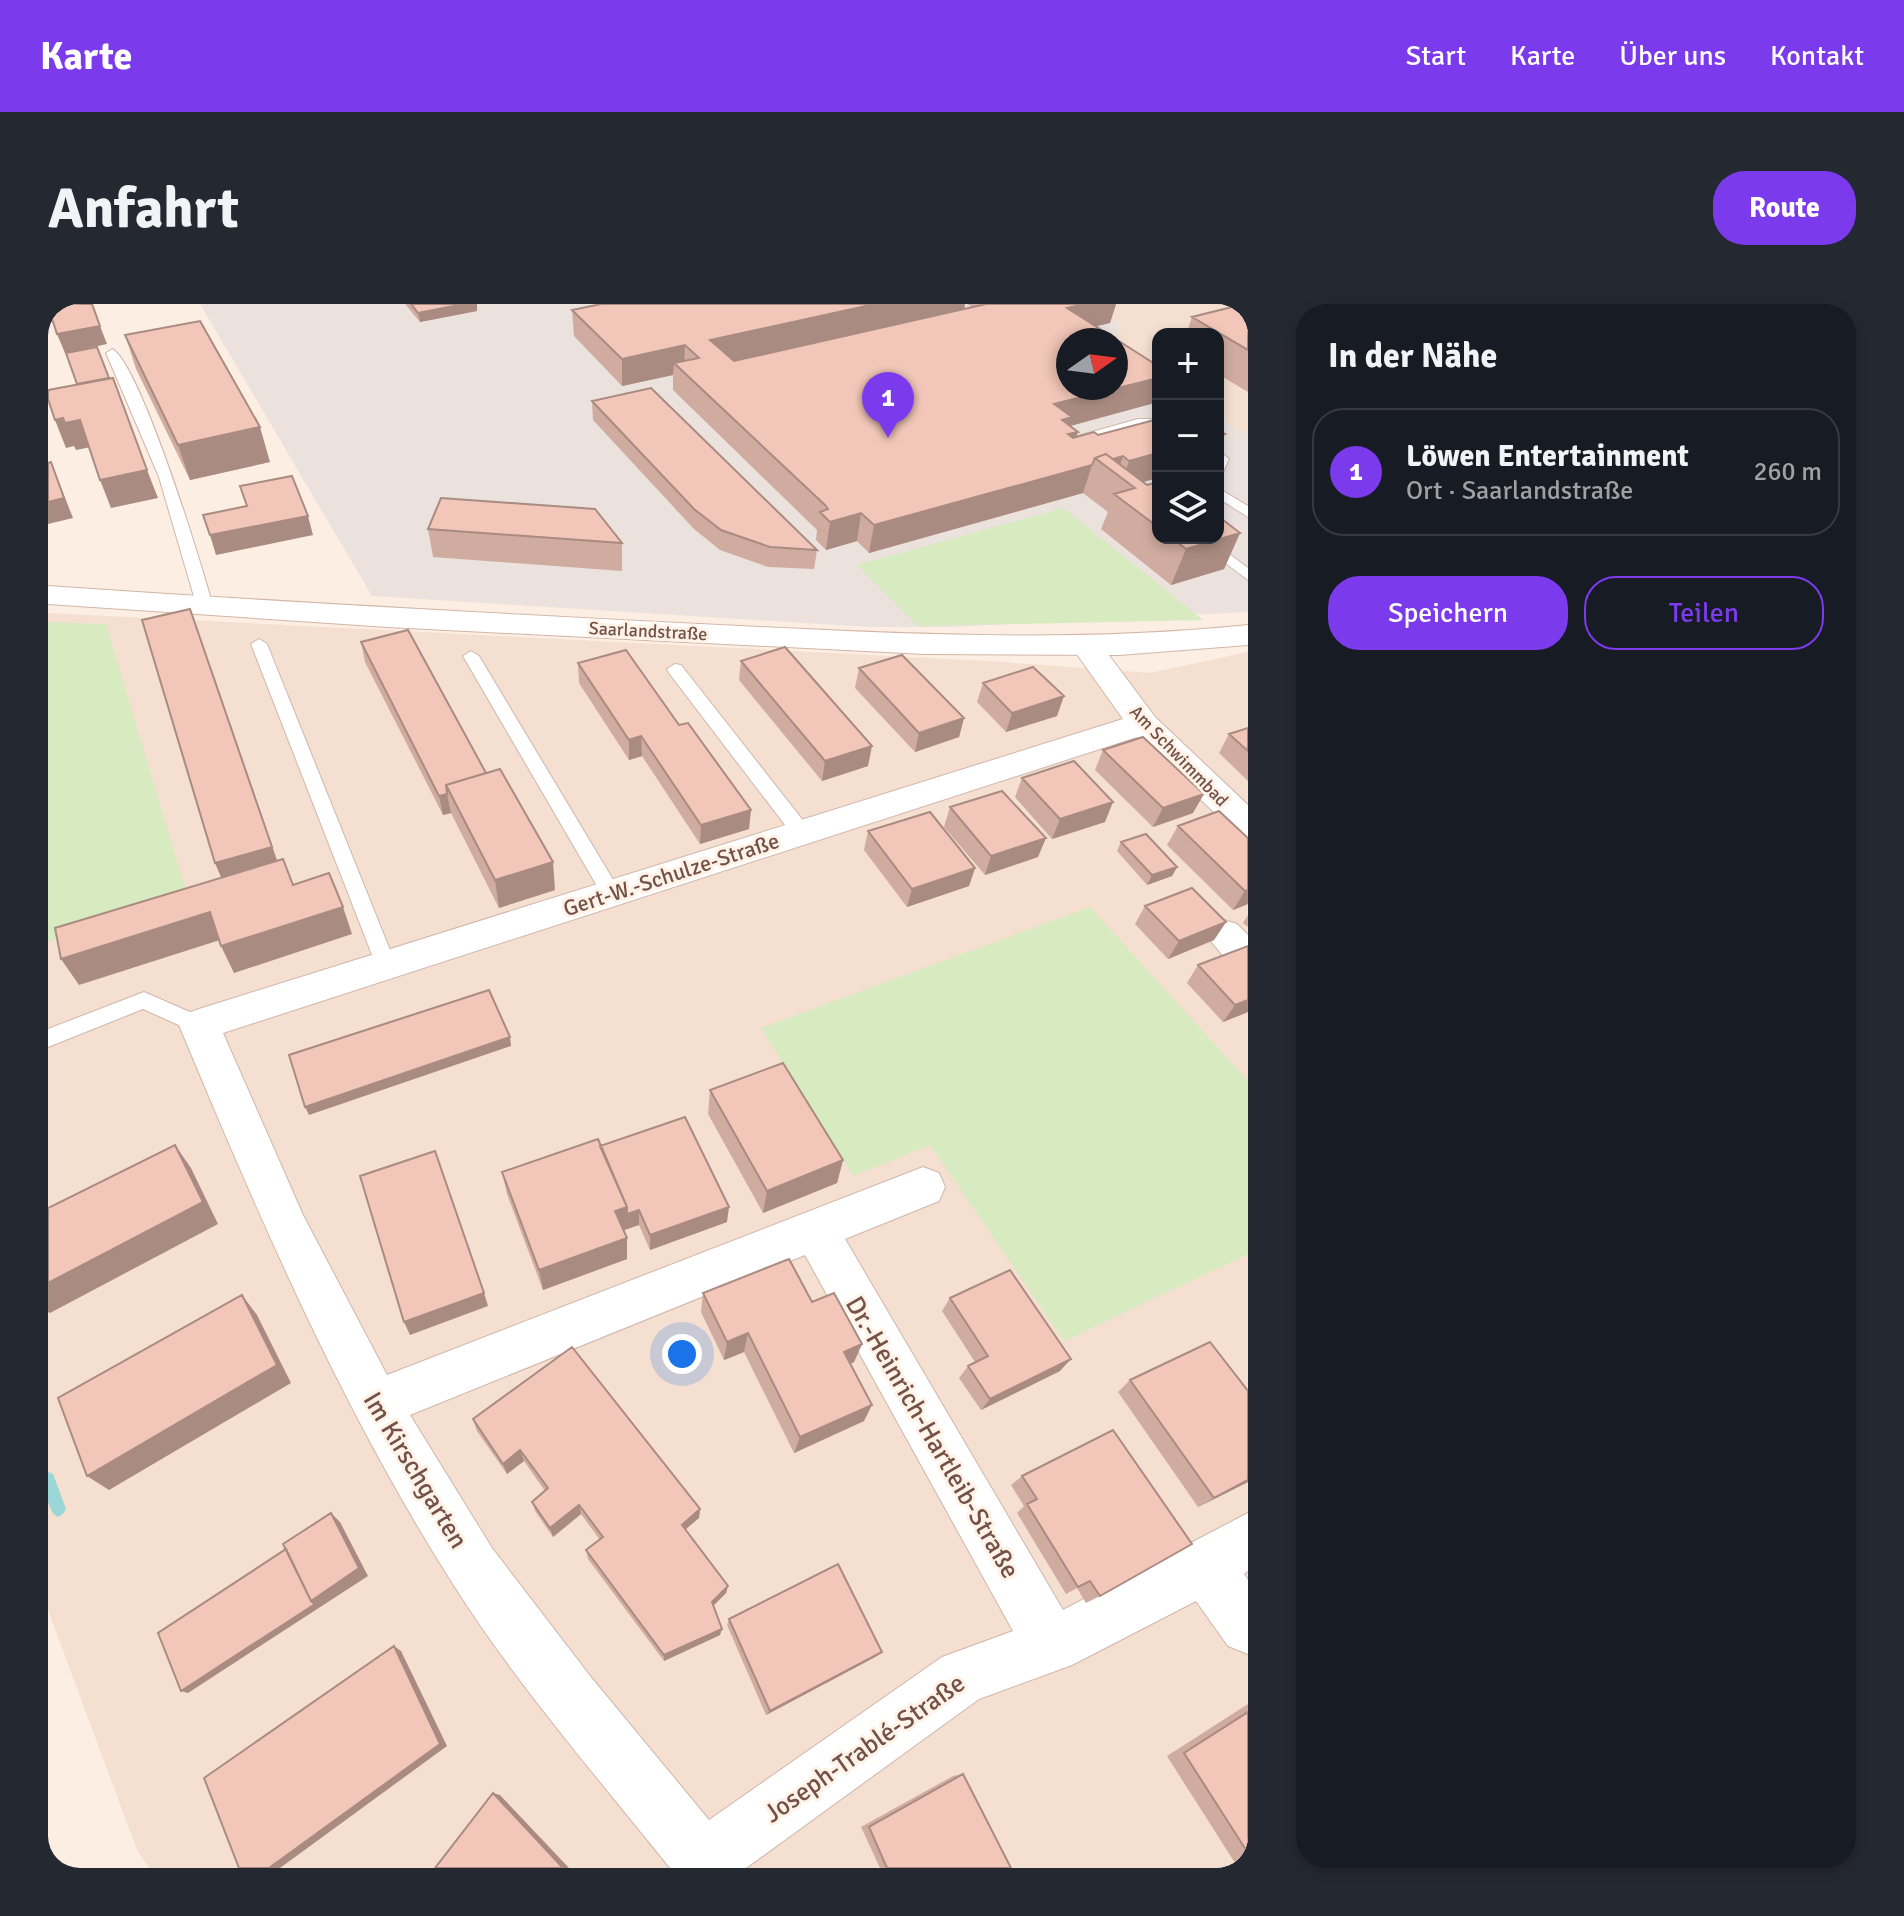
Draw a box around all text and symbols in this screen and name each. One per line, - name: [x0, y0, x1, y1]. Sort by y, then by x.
- text: Karte: [40, 33, 132, 80]
- text: Start: [1406, 39, 1466, 73]
- text: Karte: [1510, 39, 1575, 73]
- text: Über uns: [1619, 39, 1726, 73]
- text: Kontakt: [1770, 39, 1864, 73]
- button: Route: [1713, 171, 1856, 245]
- text: Anfahrt: [48, 174, 239, 243]
- north arrow: [1056, 328, 1128, 400]
- map controls: [1152, 328, 1224, 544]
- button: +: [1152, 328, 1224, 400]
- text: In der Nähe: [1328, 335, 1497, 377]
- pin: 1: [862, 372, 914, 438]
- button: −: [1152, 400, 1224, 472]
- text: Löwen Entertainment: [1406, 438, 1689, 475]
- text: 1: [1349, 456, 1363, 488]
- text: 260 m: [1753, 456, 1822, 488]
- button: layers: [1152, 472, 1224, 544]
- text: Ort · Saarlandstraße: [1406, 475, 1633, 507]
- button: Speichern: [1328, 576, 1568, 650]
- button: Teilen: [1584, 576, 1824, 650]
- street label: Saarlandstraße: [588, 617, 708, 645]
- street label: Am Schwimmbad: [1125, 701, 1233, 811]
- street label: Gert-W.-Schulze-Straße: [560, 827, 783, 922]
- street label: Dr.-Heinrich-Hartleib-Straße: [838, 1291, 1026, 1584]
- your location: [662, 1334, 702, 1374]
- street label: Im Kirschgarten: [356, 1386, 474, 1555]
- street label: Joseph-Trablé-Straße: [758, 1667, 971, 1830]

